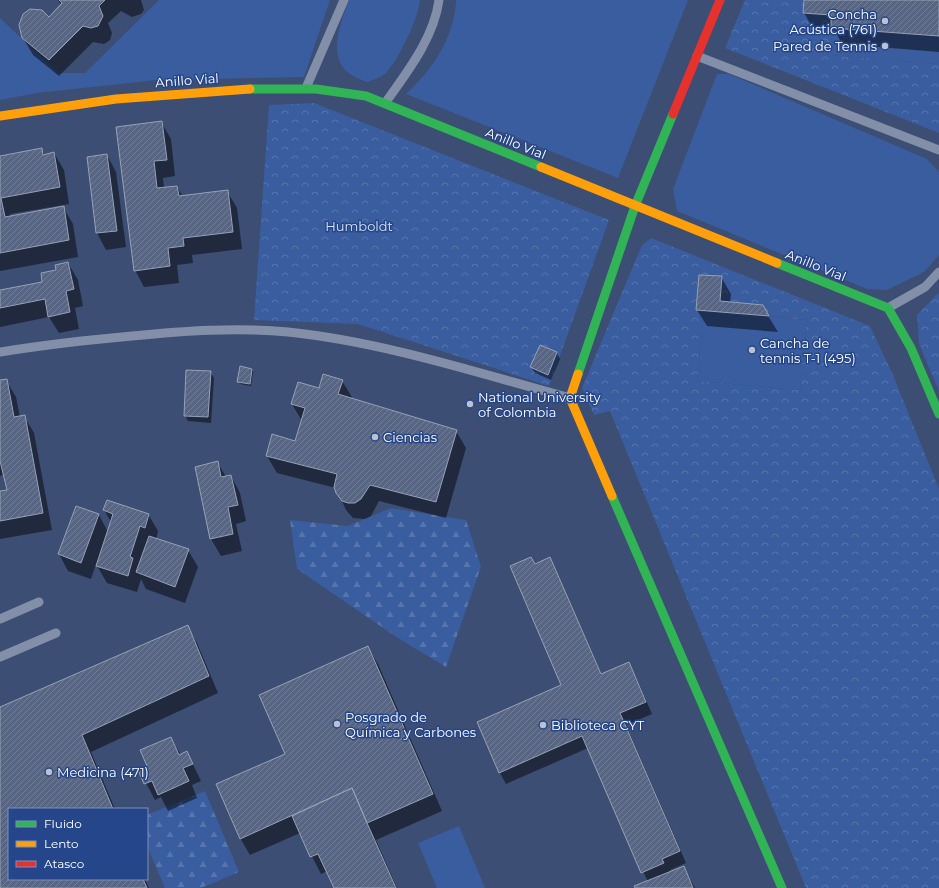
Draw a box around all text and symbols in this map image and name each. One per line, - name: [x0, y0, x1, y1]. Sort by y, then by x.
- place label: Concha Acústica (761): [790, 6, 877, 37]
- marker: Concha Acústica (761): [880, 16, 890, 26]
- place label: Pared de Tennis: [773, 38, 877, 54]
- marker: Pared de Tennis: [880, 41, 890, 51]
- street label: Anillo Vial: [155, 70, 219, 90]
- street label: Anillo Vial: [483, 124, 549, 162]
- park label: Humboldt: [325, 218, 393, 234]
- street label: Anillo Vial: [783, 246, 849, 284]
- place label: Cancha de tennis T-1 (495): [760, 335, 856, 366]
- marker: Cancha de tennis T-1 (495): [747, 345, 757, 355]
- place label: National University of Colombia: [478, 389, 602, 420]
- marker: National University of Colombia: [465, 399, 475, 409]
- place label: Ciencias: [383, 429, 437, 445]
- marker: Ciencias: [370, 432, 380, 442]
- place label: Posgrado de Química y Carbones: [345, 709, 476, 740]
- place label: Biblioteca CYT: [551, 717, 645, 733]
- marker: Posgrado de Química y Carbones: [332, 719, 342, 729]
- marker: Biblioteca CYT: [538, 720, 548, 730]
- place label: Medicina (471): [57, 764, 149, 780]
- marker: Medicina (471): [44, 767, 54, 777]
- legend: [8, 808, 148, 880]
- text: Fluido: [44, 816, 82, 831]
- text: Lento: [44, 836, 79, 851]
- text: Atasco: [44, 856, 84, 871]

